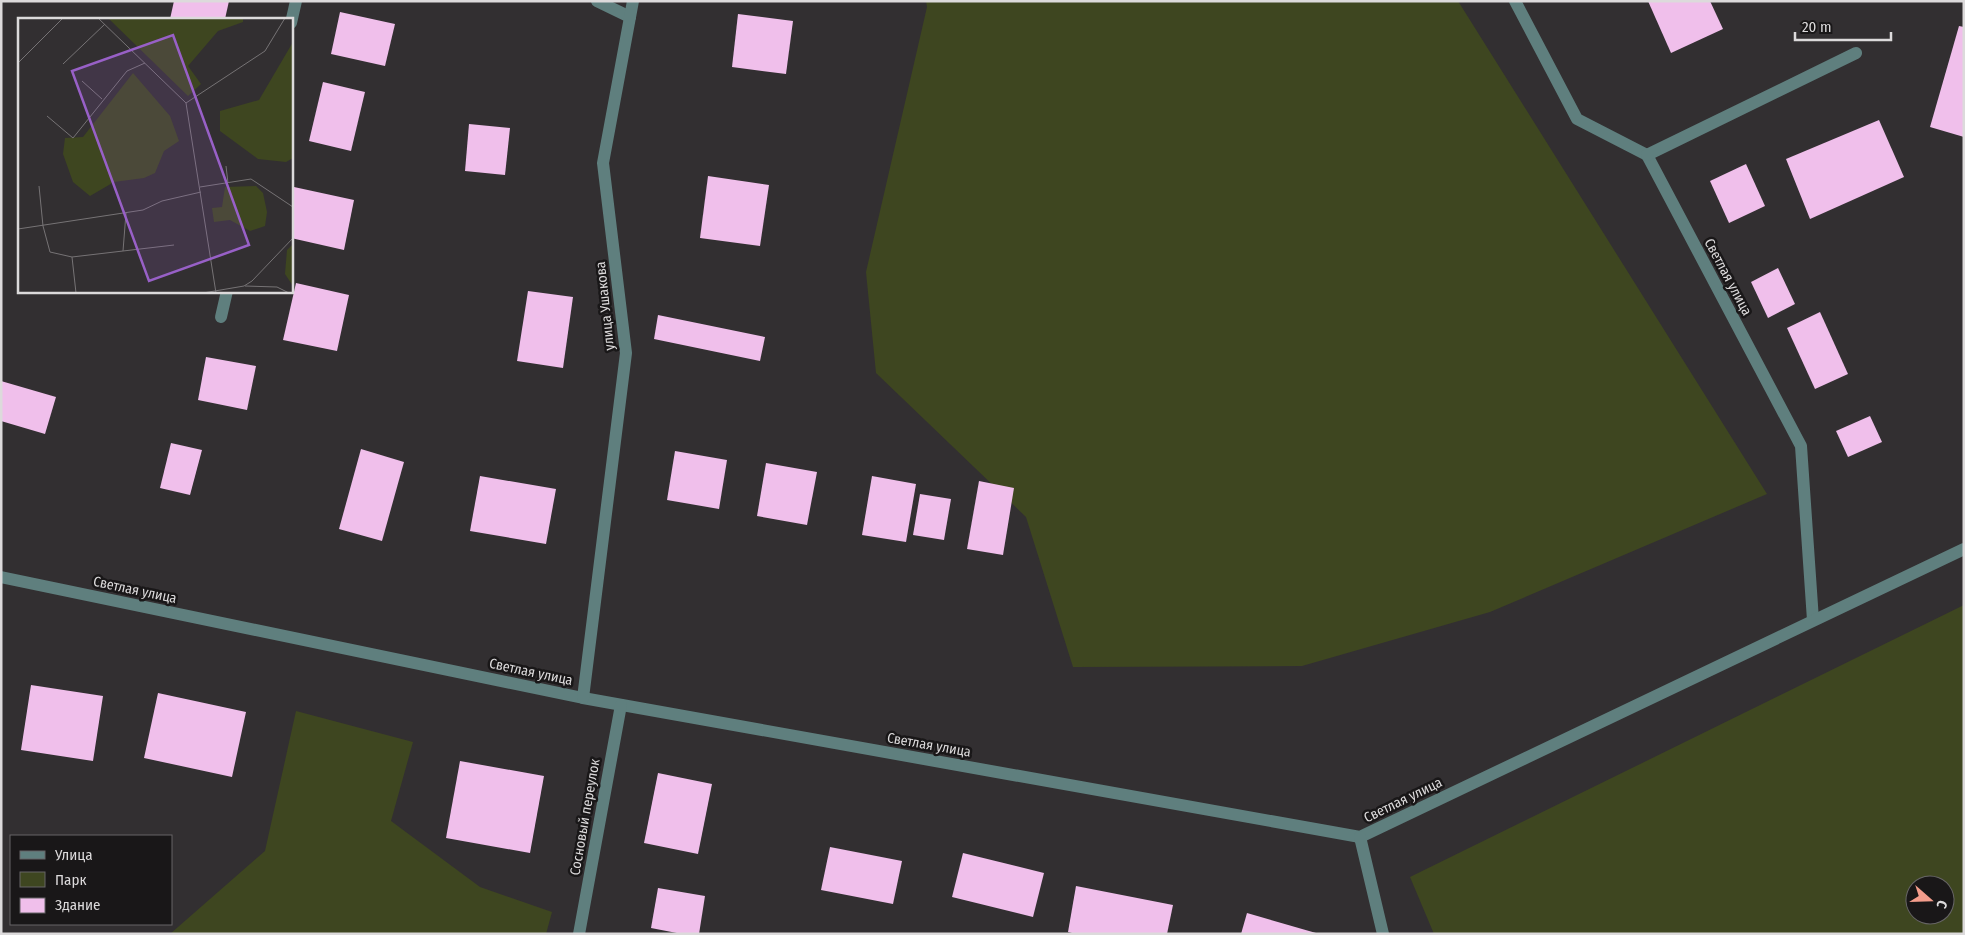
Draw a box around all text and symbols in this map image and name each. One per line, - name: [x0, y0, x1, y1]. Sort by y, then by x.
- scale bar: [1795, 10, 1891, 42]
- inset map: [18, 18, 292, 292]
- text: 20 m: [1802, 18, 1832, 36]
- street label: Светлая улица: [1701, 236, 1755, 319]
- street label: улица Ушакова: [592, 261, 618, 351]
- street label: Светлая улица: [92, 573, 178, 607]
- street label: Светлая улица: [488, 655, 574, 689]
- street label: Светлая улица: [886, 729, 972, 761]
- street label: Сосновый переулок: [566, 757, 604, 877]
- street label: Светлая улица: [1361, 774, 1445, 826]
- legend: [10, 835, 172, 925]
- text: Улица: [54, 846, 93, 864]
- text: Парк: [55, 871, 86, 889]
- north arrow: [1905, 875, 1955, 925]
- text: Здание: [55, 896, 101, 914]
- text: С: [1932, 898, 1951, 911]

